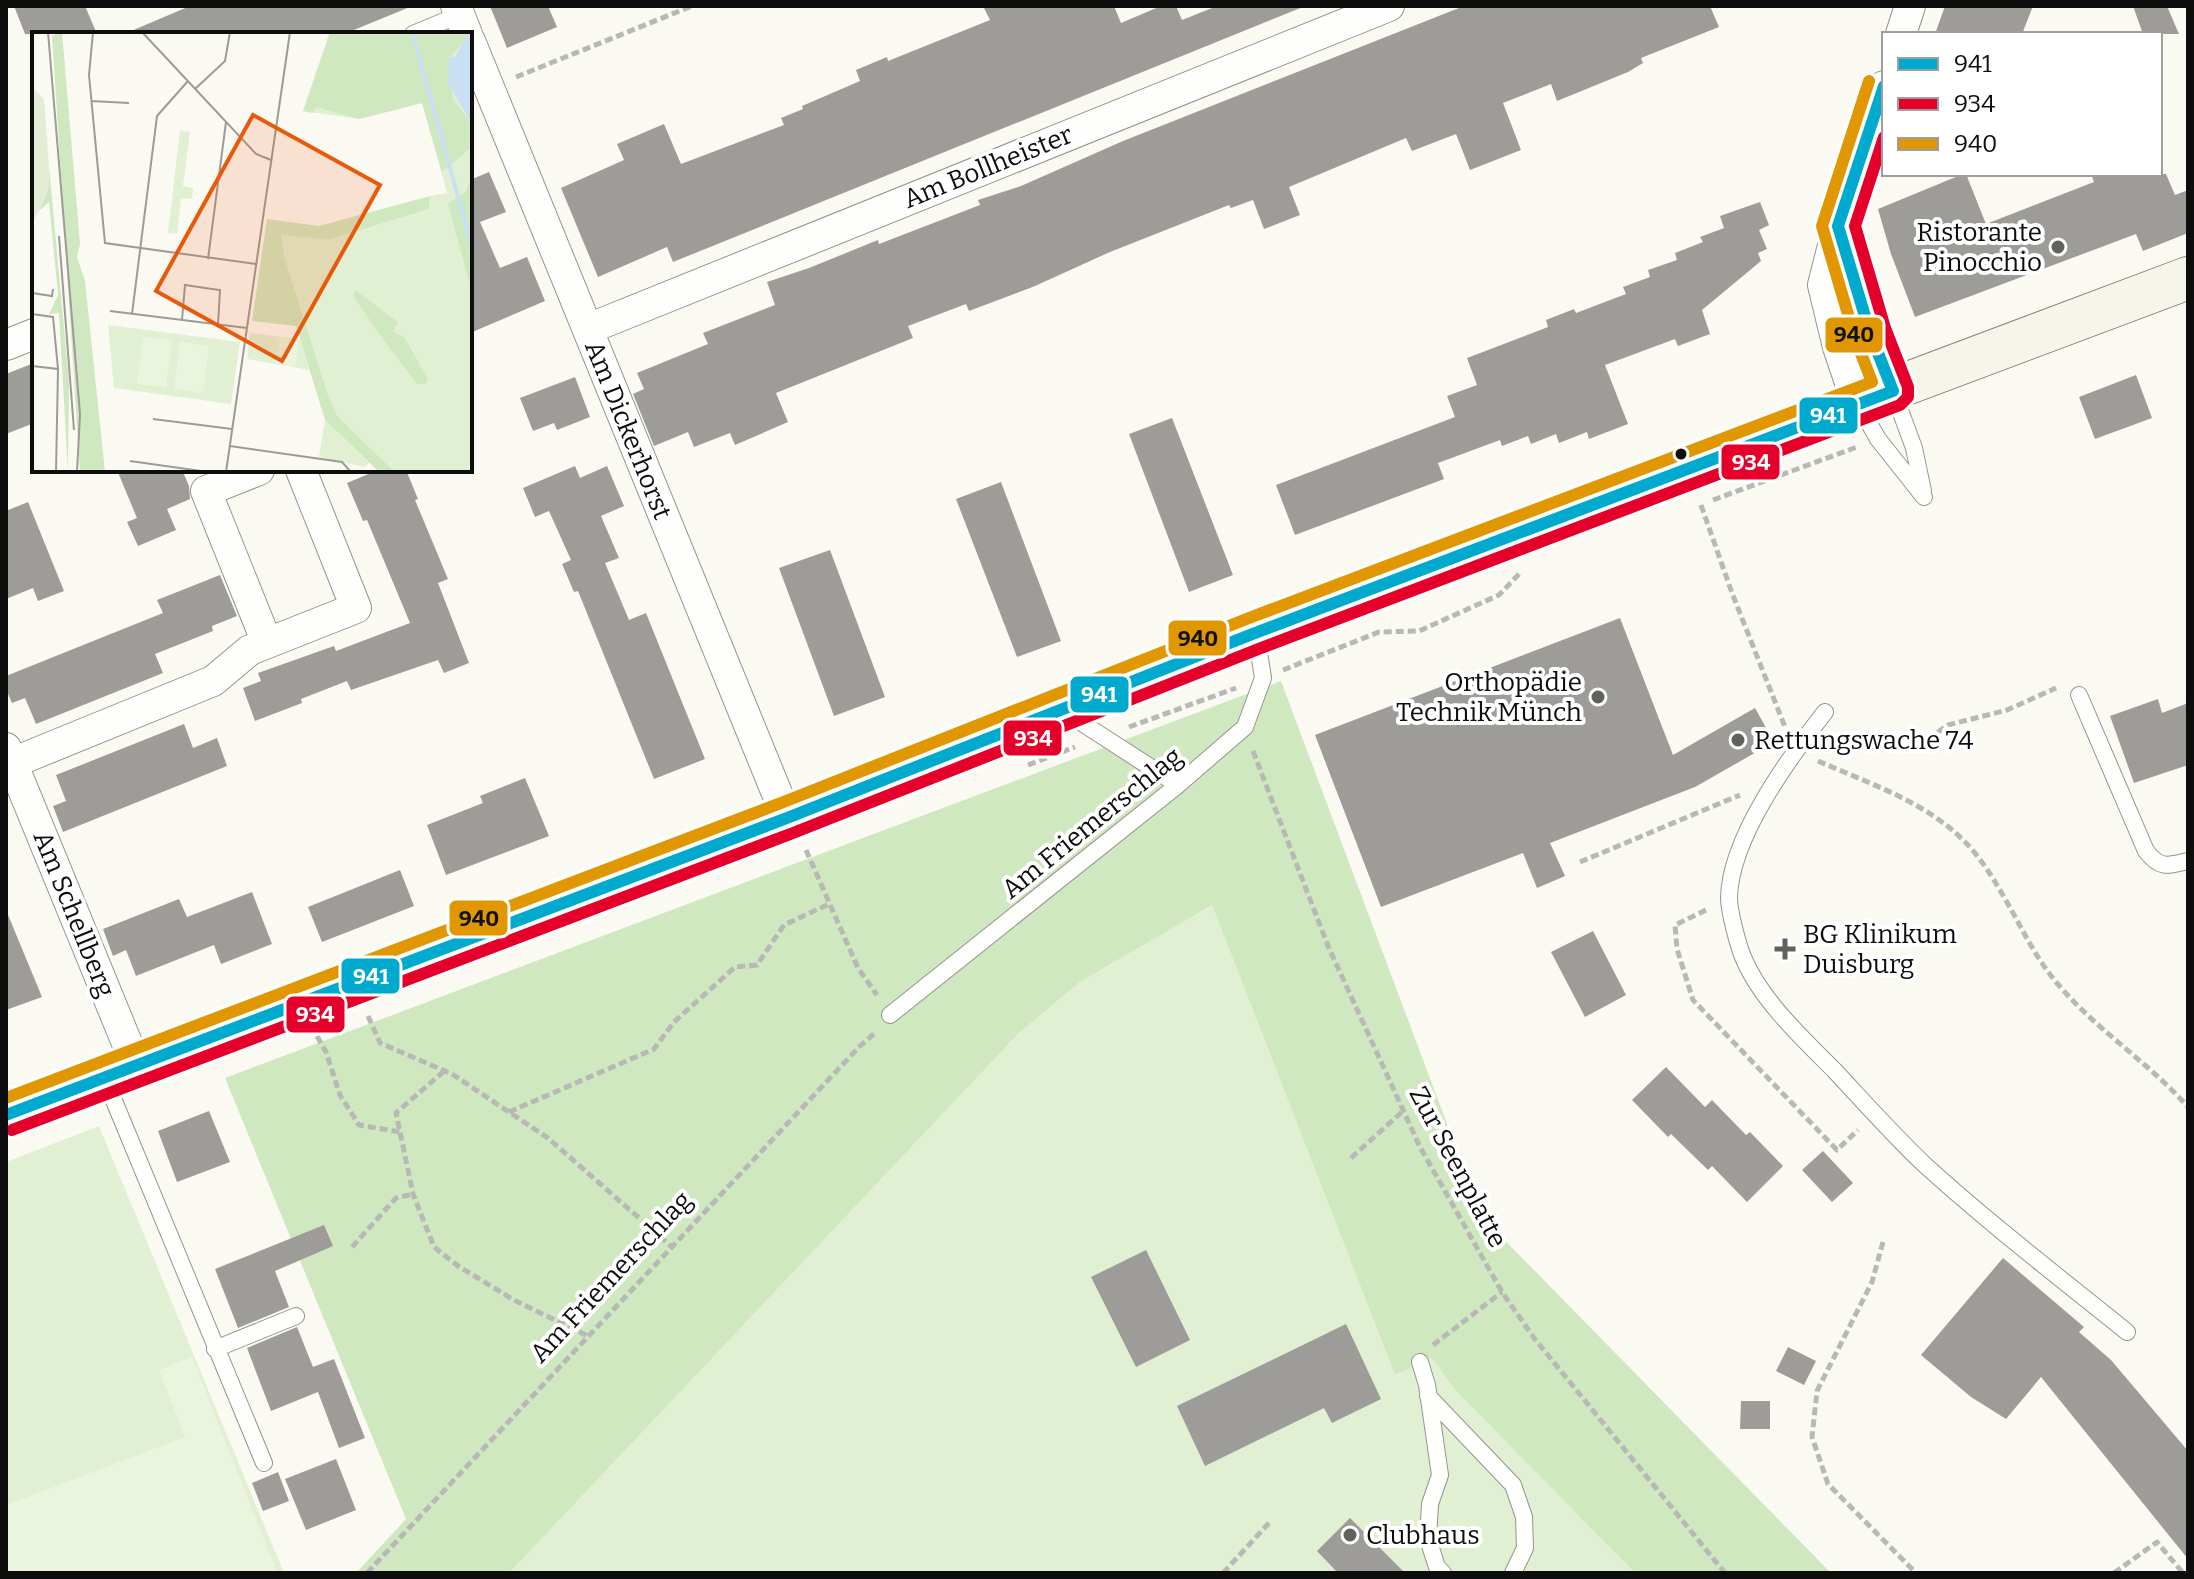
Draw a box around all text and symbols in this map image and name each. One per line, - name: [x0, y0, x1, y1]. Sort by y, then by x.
- inset map: [32, 32, 472, 472]
- legend: [1882, 32, 2162, 176]
- text: 941: [1954, 50, 1992, 78]
- text: 934: [1954, 90, 1995, 118]
- street label: Am Bollheister: [899, 119, 1078, 215]
- text: 940: [1954, 130, 1997, 158]
- place label: Ristorante Pinocchio: [1916, 217, 2042, 278]
- marker: Ristorante Pinocchio: [2049, 238, 2067, 256]
- line badge: 940: [1824, 316, 1884, 354]
- text: 940: [1834, 321, 1874, 348]
- street label: Am Dickerhorst: [578, 336, 678, 524]
- line badge: 941: [1798, 396, 1859, 435]
- text: 941: [1810, 402, 1846, 429]
- line badge: 934: [1720, 443, 1781, 481]
- unlabelled marker: [1673, 446, 1689, 462]
- text: 934: [1732, 449, 1771, 476]
- line badge: 940: [1167, 619, 1228, 657]
- text: 940: [1178, 625, 1218, 652]
- place label: Orthopädie Technik Münch: [1396, 667, 1582, 728]
- line badge: 941: [1069, 675, 1130, 714]
- text: 941: [1081, 681, 1117, 708]
- marker: Orthopädie Technik Münch: [1589, 688, 1607, 706]
- line badge: 934: [1002, 719, 1063, 757]
- text: 934: [1014, 725, 1053, 752]
- place label: Rettungswache 74: [1754, 725, 1973, 756]
- marker: Rettungswache 74: [1729, 731, 1747, 749]
- street label: Am Friemerschlag: [996, 741, 1188, 905]
- street label: Am Schellberg: [27, 827, 121, 1001]
- line badge: 940: [448, 899, 509, 937]
- text: 940: [459, 905, 499, 932]
- place label: BG Klinikum Duisburg: [1803, 919, 1957, 980]
- marker: BG Klinikum Duisburg: [1774, 938, 1796, 960]
- line badge: 941: [340, 957, 401, 995]
- text: 941: [353, 963, 389, 990]
- line badge: 934: [285, 995, 346, 1034]
- text: 934: [296, 1001, 335, 1028]
- street label: Zur Seenplatte: [1403, 1081, 1513, 1253]
- street label: Am Friemerschlag: [524, 1185, 698, 1369]
- place label: Clubhaus: [1366, 1520, 1480, 1551]
- marker: Clubhaus: [1341, 1526, 1359, 1544]

